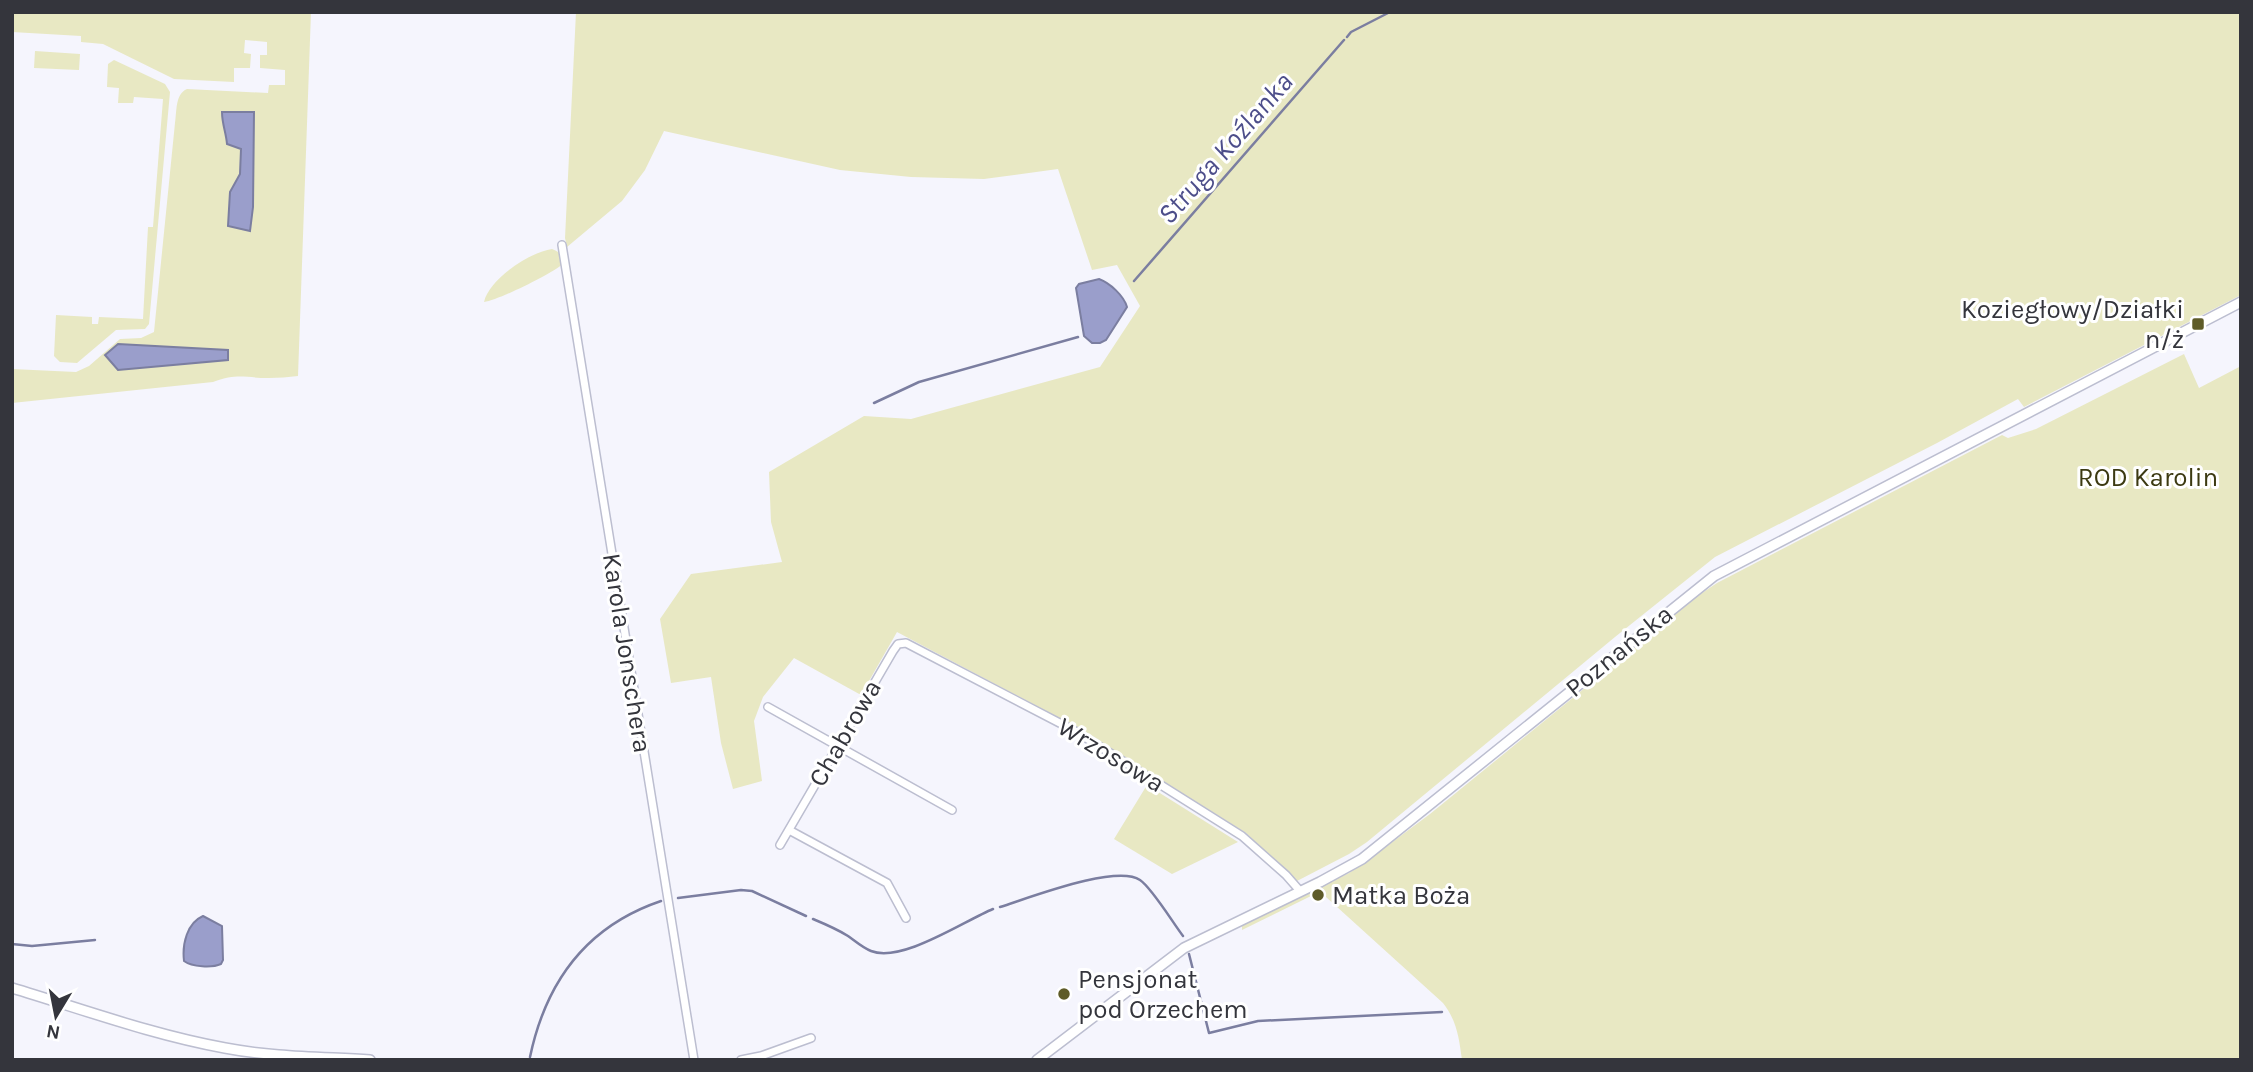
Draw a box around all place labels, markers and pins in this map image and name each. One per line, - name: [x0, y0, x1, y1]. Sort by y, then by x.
- place label: Koziegłowy/Działki n/ż: [1961, 294, 2184, 355]
- marker: Koziegłowy/Działki n/ż: [2190, 316, 2206, 332]
- place label: Matka Boża: [1332, 880, 1470, 911]
- marker: Matka Boża: [1310, 887, 1326, 903]
- place label: Pensjonat pod Orzechem: [1078, 964, 1248, 1025]
- marker: Pensjonat pod Orzechem: [1056, 986, 1072, 1002]

